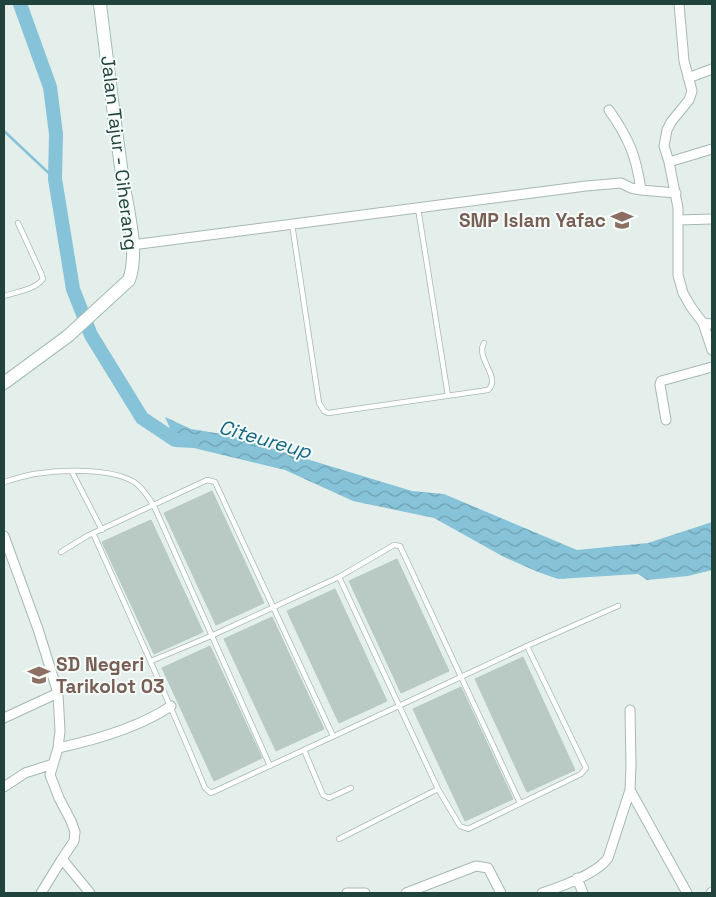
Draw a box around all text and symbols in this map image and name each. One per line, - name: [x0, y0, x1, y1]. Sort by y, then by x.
- street label: Jalan Tajur - Ciherang: [95, 54, 144, 252]
- school or university icon: SMP Islam Yafac: [609, 207, 635, 233]
- place label: SMP Islam Yafac: [459, 208, 606, 233]
- water label: Citeureup: [216, 413, 315, 465]
- place label: SD Negeri Tarikolot 03: [56, 652, 165, 699]
- school or university icon: SD Negeri Tarikolot 03: [26, 662, 52, 688]

